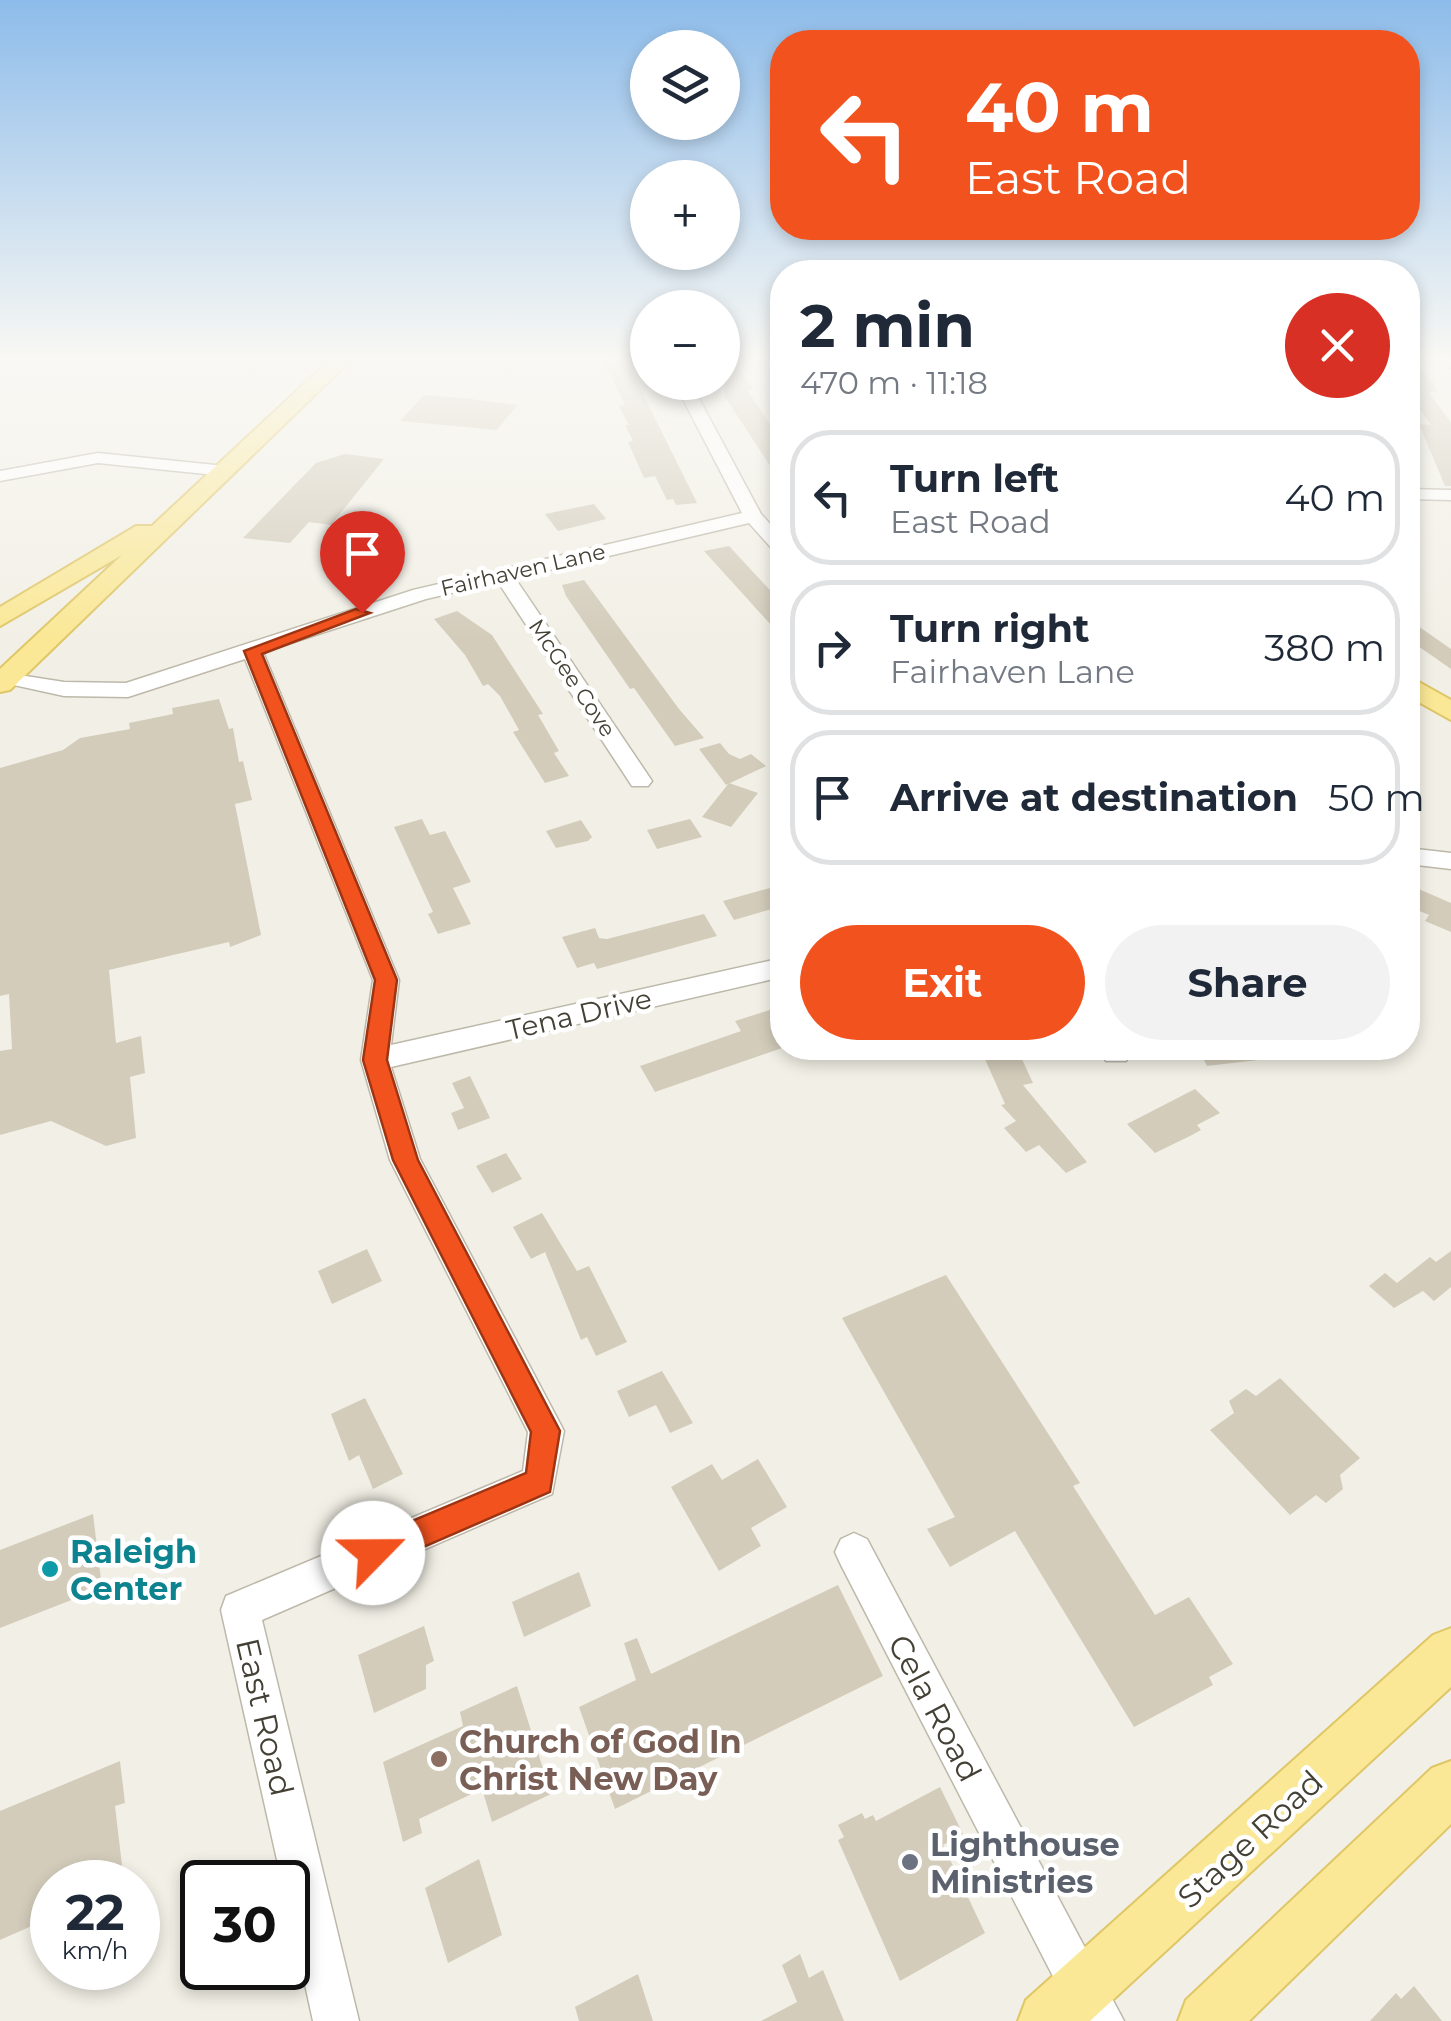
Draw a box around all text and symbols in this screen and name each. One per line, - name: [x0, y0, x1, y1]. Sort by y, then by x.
- map controls: [630, 30, 740, 400]
- button: layers: [630, 30, 740, 140]
- text: 40 m: [965, 64, 1154, 150]
- icon: left: [800, 70, 930, 200]
- text: East Road: [965, 150, 1191, 205]
- button: +: [630, 160, 740, 270]
- text: 2 min: [800, 289, 975, 362]
- button: −: [630, 290, 740, 400]
- button: close: [1285, 293, 1390, 398]
- text: 470 m · 11:18: [800, 363, 988, 402]
- text: Turn left: [890, 455, 1059, 502]
- icon: left: [805, 470, 860, 525]
- text: 40 m: [1284, 474, 1385, 521]
- text: East Road: [890, 502, 1051, 541]
- pin: [320, 511, 405, 614]
- icon: arrive: [335, 526, 390, 581]
- street label: Fairhaven Lane: [438, 538, 608, 602]
- text: Turn right: [890, 605, 1089, 652]
- street label: McGee Cove: [523, 614, 621, 742]
- icon: right: [805, 620, 860, 675]
- text: 380 m: [1264, 624, 1385, 671]
- text: Fairhaven Lane: [890, 652, 1135, 691]
- icon: arrive: [805, 770, 860, 825]
- text: Arrive at destination: [890, 774, 1298, 821]
- text: 50 m: [1328, 774, 1425, 821]
- button: Exit: [800, 925, 1085, 1040]
- button: Share: [1105, 925, 1390, 1040]
- street label: Tena Drive: [503, 981, 655, 1047]
- position arrow: [321, 1501, 425, 1605]
- place label: Raleigh Center: [70, 1532, 197, 1608]
- marker: Raleigh Center: [39, 1558, 61, 1580]
- street label: Cela Road: [880, 1628, 990, 1788]
- street label: East Road: [228, 1634, 302, 1800]
- place label: Church of God In Christ New Day: [459, 1722, 742, 1798]
- marker: Church of God In Christ New Day: [428, 1748, 450, 1770]
- street label: Stage Road: [1169, 1762, 1331, 1916]
- place label: Lighthouse Ministries: [930, 1825, 1120, 1901]
- marker: Lighthouse Ministries: [899, 1851, 921, 1873]
- speed limit sign: 30: [180, 1860, 310, 1990]
- text: 22: [66, 1882, 125, 1943]
- text: km/h: [62, 1935, 128, 1965]

